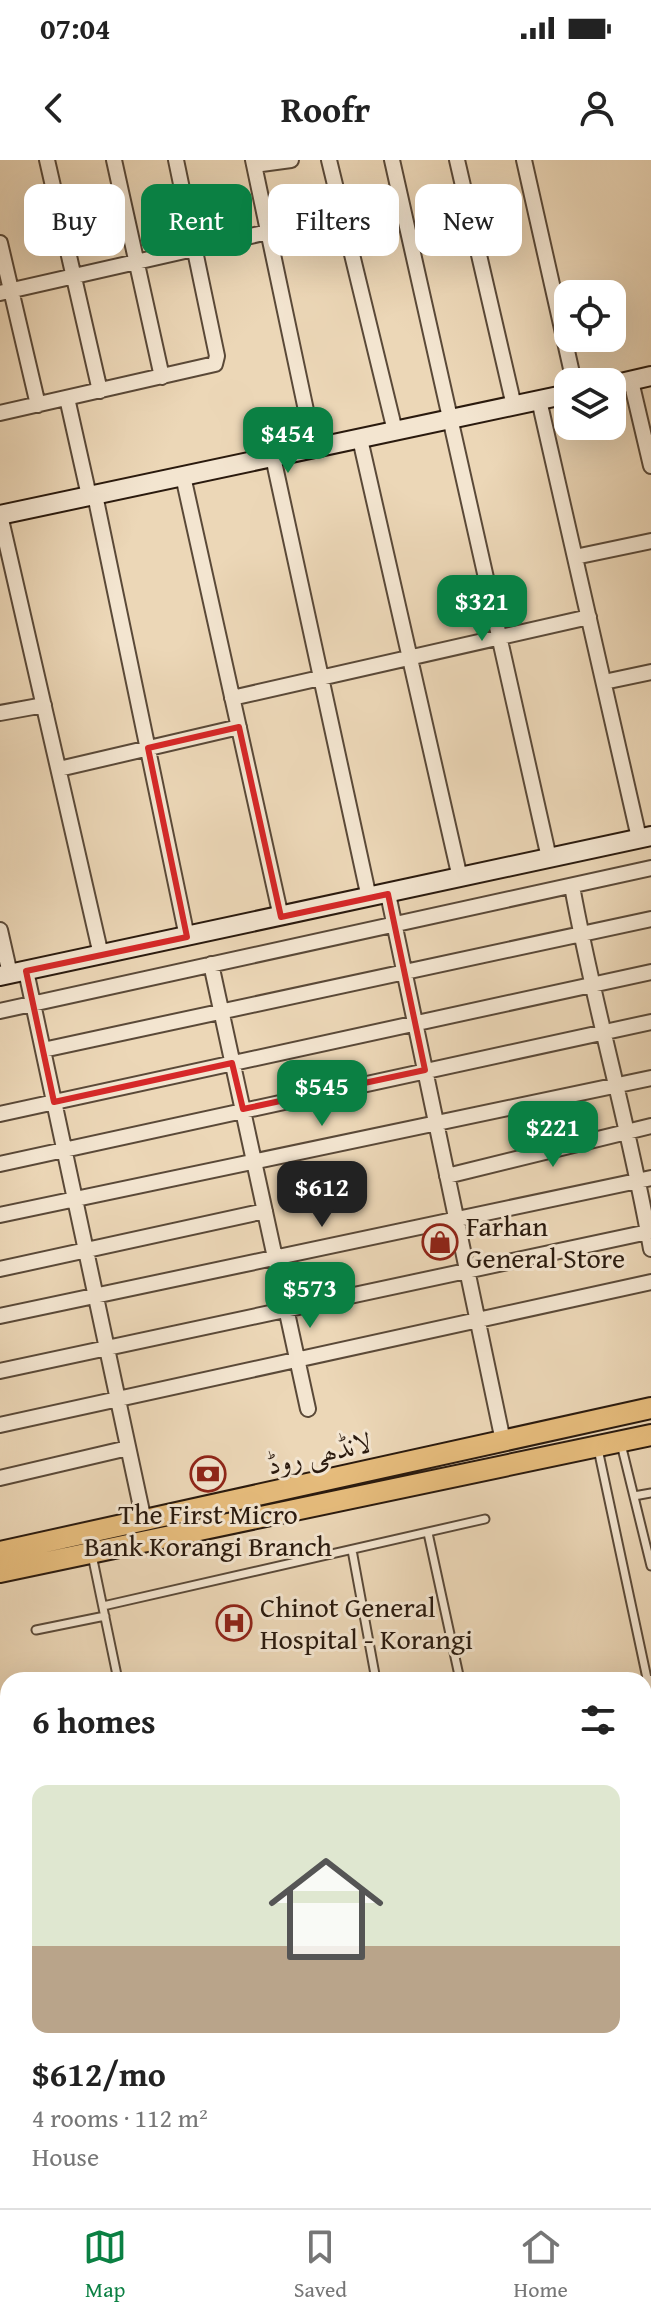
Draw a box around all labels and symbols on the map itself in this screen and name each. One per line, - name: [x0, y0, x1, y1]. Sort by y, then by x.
- pin: $454: [241, 407, 335, 475]
- pin: $321: [435, 575, 529, 643]
- pin: $545: [275, 1060, 369, 1128]
- pin: $221: [506, 1101, 600, 1169]
- pin: $612: [275, 1161, 369, 1229]
- place label: Farhan General Store: [466, 1205, 625, 1278]
- shop icon: Farhan General Store: [421, 1223, 459, 1261]
- pin: $573: [263, 1262, 357, 1330]
- street label: لانڈھی روڈ: [262, 1421, 375, 1484]
- bank icon: The First Micro Bank Korangi Branch: [189, 1455, 227, 1493]
- place label: The First Micro Bank Korangi Branch: [84, 1493, 332, 1566]
- place label: Chinot General Hospital - Korangi: [260, 1586, 473, 1659]
- hospital icon: Chinot General Hospital - Korangi: [215, 1604, 253, 1642]

